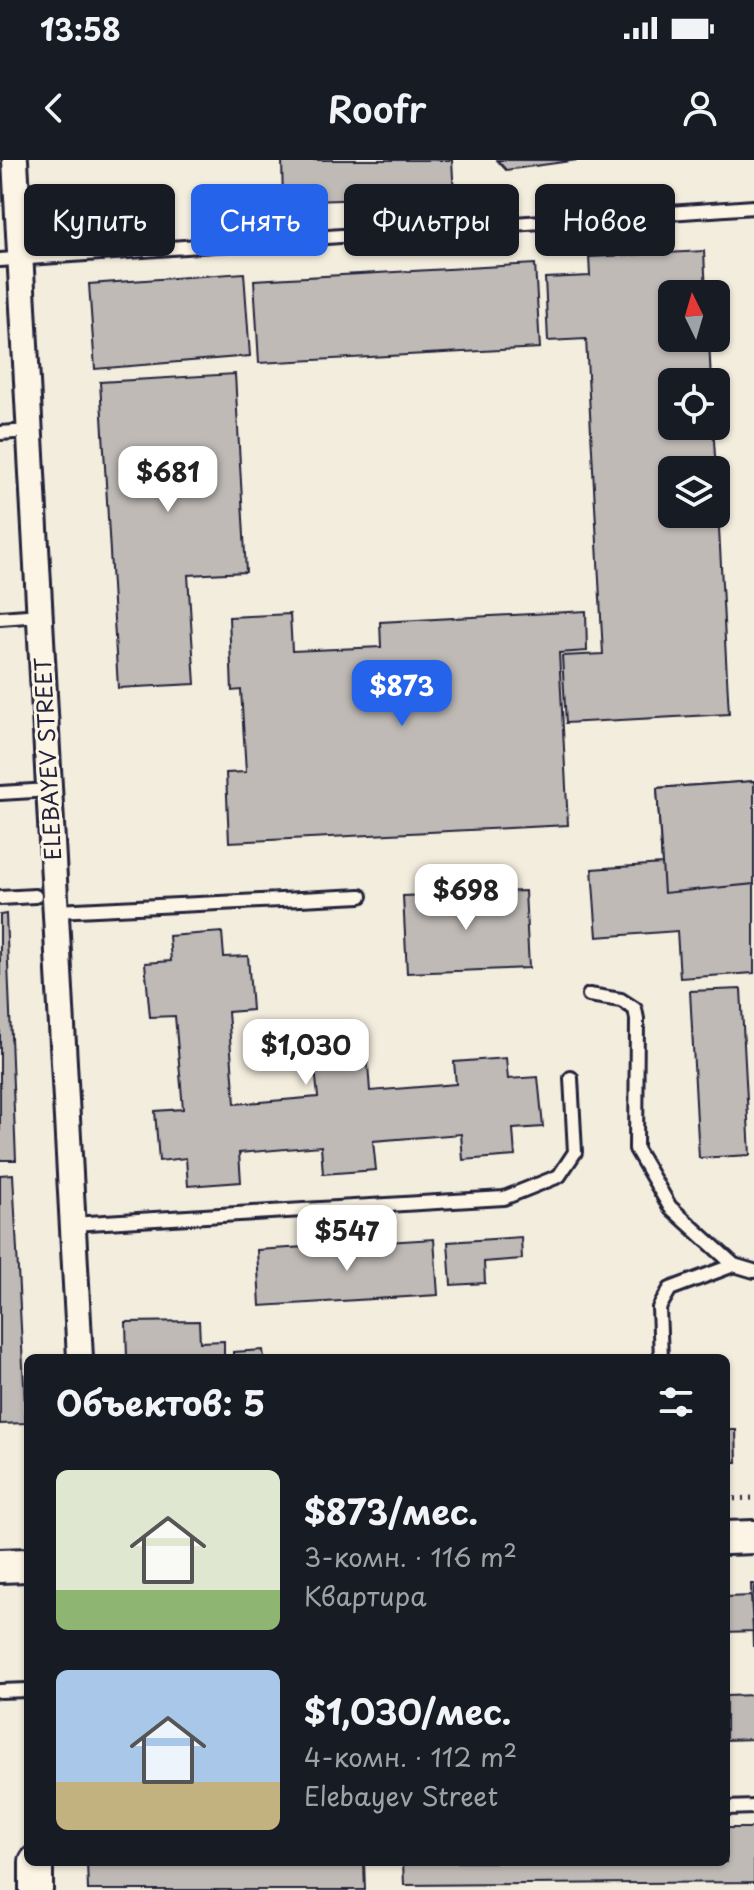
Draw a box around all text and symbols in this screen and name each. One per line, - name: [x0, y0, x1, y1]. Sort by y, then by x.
- text: 13:58: [40, 6, 121, 51]
- text: Roofr: [328, 81, 426, 135]
- icon: back: [32, 86, 76, 130]
- icon: person: [678, 86, 722, 130]
- chip: Купить: [24, 184, 175, 256]
- chip: Снять: [191, 184, 328, 256]
- chip: Фильтры: [344, 184, 519, 256]
- chip: Новое: [535, 184, 675, 256]
- north arrow: [658, 280, 730, 352]
- map controls: [658, 280, 730, 528]
- button: locate: [658, 368, 730, 440]
- pin: $681: [121, 446, 215, 514]
- text: $681: [136, 452, 200, 491]
- button: layers: [658, 456, 730, 528]
- street label: ELEBAYEV STREET: [25, 656, 68, 861]
- pin: $873: [355, 660, 449, 728]
- text: $873: [370, 666, 434, 705]
- pin: $698: [419, 864, 513, 932]
- text: $698: [433, 870, 499, 909]
- pin: $1,030: [241, 1019, 371, 1087]
- text: $1,030: [261, 1025, 351, 1064]
- pin: $547: [300, 1205, 394, 1273]
- text: $547: [315, 1211, 379, 1250]
- text: Объектов: 5: [56, 1376, 265, 1428]
- icon: filters: [654, 1380, 698, 1424]
- text: $873/мес.: [304, 1485, 478, 1537]
- icon: home: [120, 1502, 216, 1598]
- text: 3-комн. · 116 m²: [304, 1537, 517, 1576]
- text: Квартира: [304, 1576, 427, 1615]
- text: $1,030/мес.: [304, 1685, 511, 1737]
- icon: home: [120, 1702, 216, 1798]
- text: 4-комн. · 112 m²: [304, 1737, 517, 1776]
- text: Elebayev Street: [304, 1776, 498, 1815]

